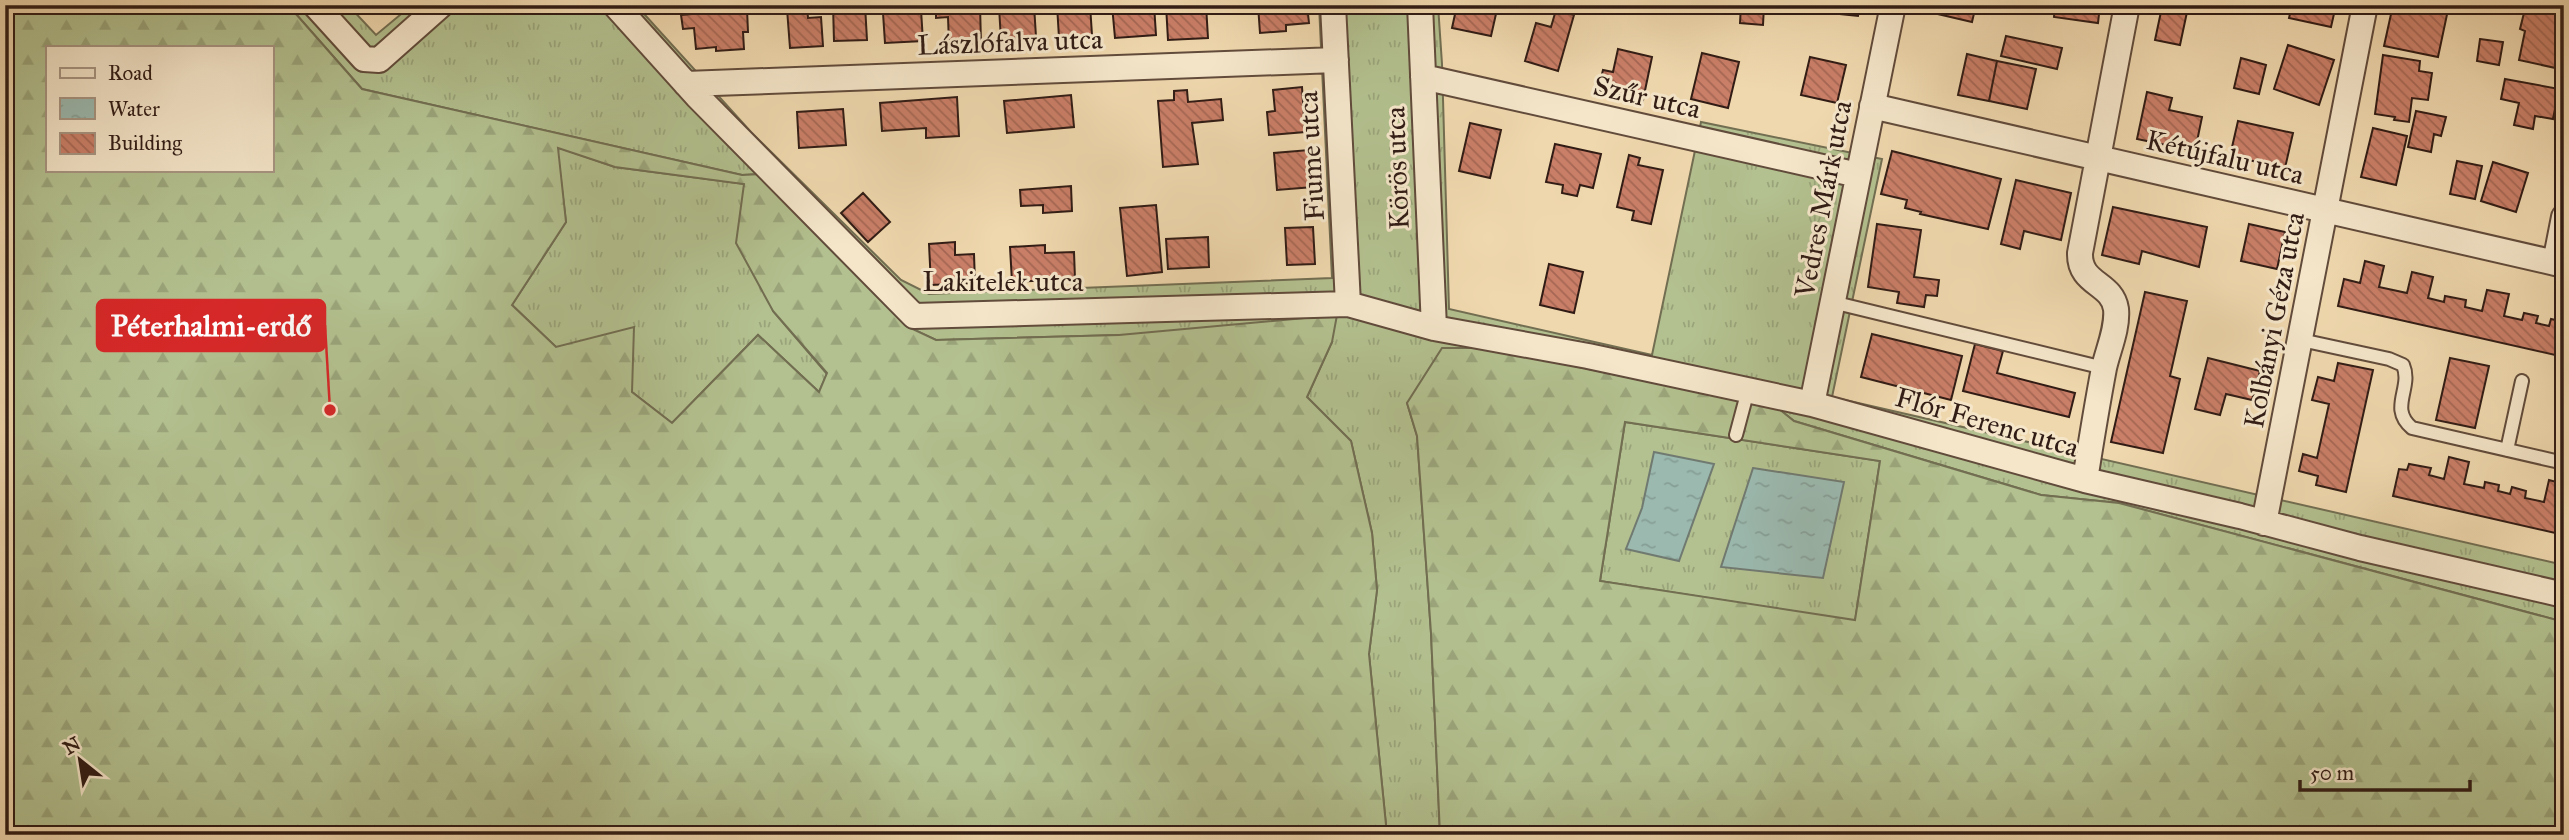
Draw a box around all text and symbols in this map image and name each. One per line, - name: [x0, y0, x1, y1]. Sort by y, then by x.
- street label: Lászlófalva utca: [917, 21, 1104, 63]
- legend: [46, 46, 273, 172]
- text: Road: [108, 60, 153, 86]
- street label: Szűr utca: [1590, 68, 1704, 126]
- street label: Fiume utca: [1290, 90, 1332, 222]
- text: Water: [108, 96, 160, 122]
- street label: Vedres Márk utca: [1787, 97, 1859, 301]
- street label: Körös utca: [1377, 106, 1417, 230]
- street label: Kétújfalu utca: [2143, 122, 2308, 192]
- text: Building: [108, 130, 182, 156]
- street label: Kolbányi Géza utca: [2236, 209, 2312, 431]
- street label: Lakitelek utca: [922, 264, 1084, 299]
- callout: Péterhalmi-erdő: [97, 300, 325, 351]
- text: Péterhalmi-erdő: [111, 308, 313, 344]
- street label: Flór Ferenc utca: [1891, 379, 2083, 465]
- north arrow: [46, 724, 116, 794]
- text: N: [59, 732, 84, 760]
- scale bar: [2300, 749, 2469, 793]
- text: 50 m: [2310, 760, 2355, 786]

